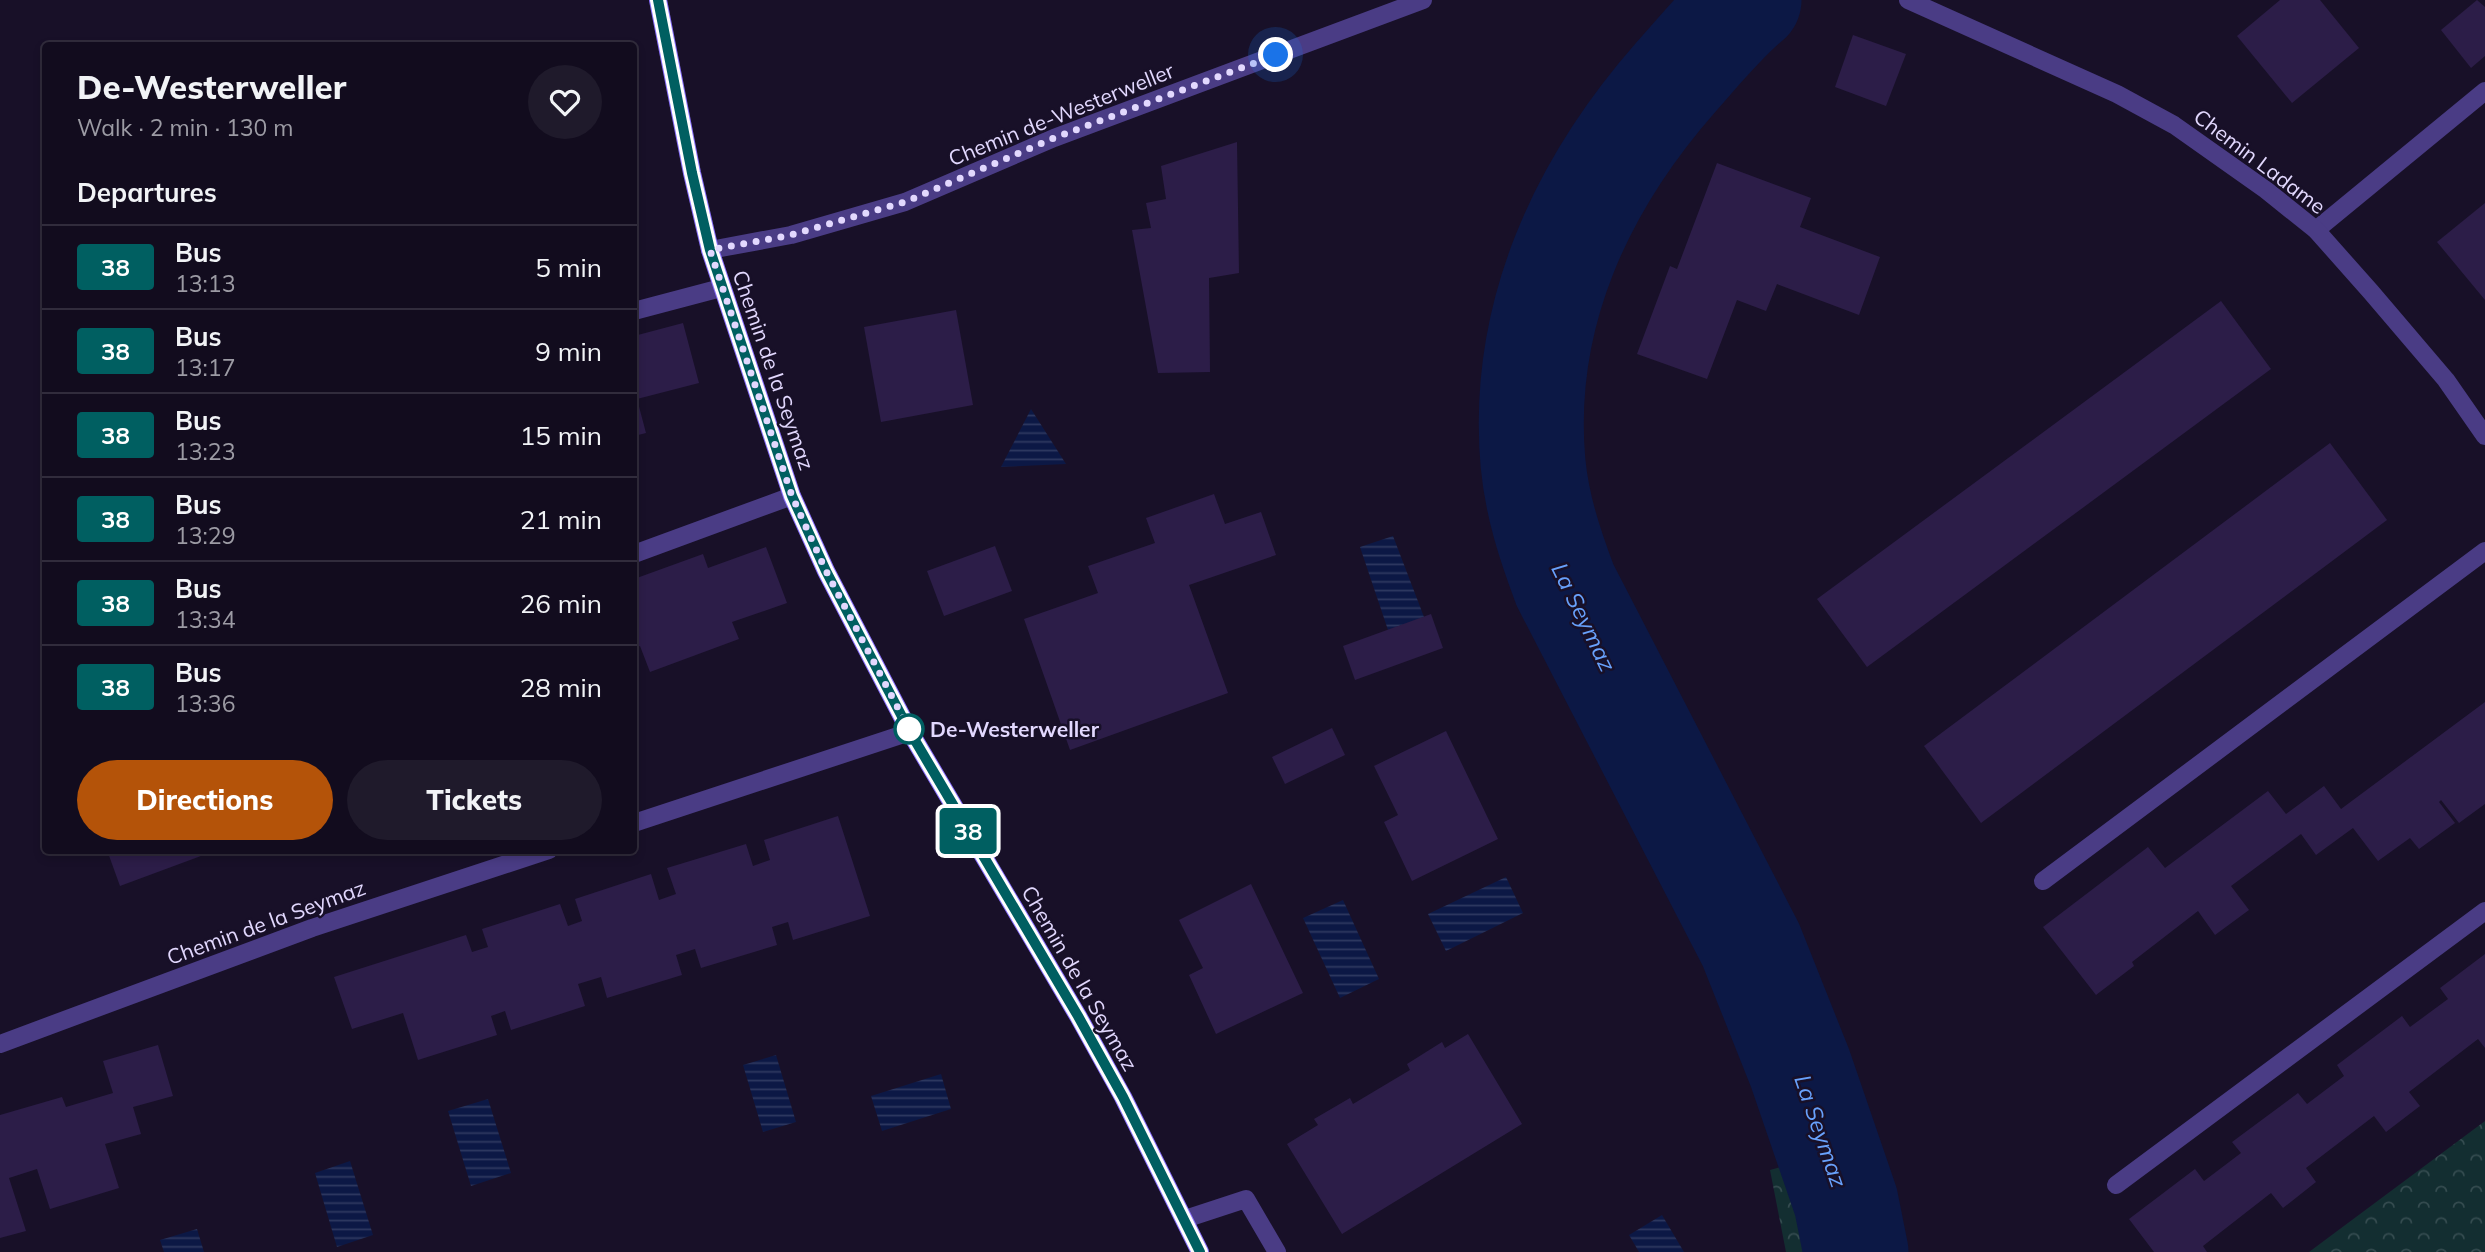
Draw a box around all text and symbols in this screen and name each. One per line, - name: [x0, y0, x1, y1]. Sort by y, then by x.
- your location: [1258, 37, 1293, 72]
- street label: Chemin de-Westerweller: [944, 57, 1178, 171]
- button: heart: [528, 65, 602, 139]
- text: De-Westerweller: [77, 66, 346, 107]
- street label: Chemin Ladame: [2189, 103, 2331, 219]
- text: Walk · 2 min · 130 m: [77, 113, 294, 142]
- text: Departures: [77, 176, 217, 209]
- text: Bus: [175, 236, 221, 269]
- text: 5 min: [535, 251, 602, 284]
- text: 38: [101, 252, 130, 282]
- street label: Chemin de la Seymaz: [728, 267, 820, 473]
- text: 13:13: [175, 269, 235, 298]
- text: Bus: [175, 320, 221, 353]
- text: 9 min: [535, 335, 602, 368]
- text: 38: [101, 336, 130, 366]
- text: 13:17: [175, 353, 235, 382]
- text: Bus: [175, 404, 221, 437]
- text: 15 min: [520, 419, 602, 452]
- text: 38: [101, 420, 130, 450]
- text: 13:23: [175, 437, 235, 466]
- text: Bus: [175, 488, 221, 521]
- text: 21 min: [520, 503, 602, 536]
- text: 38: [101, 504, 130, 534]
- text: 13:29: [175, 521, 235, 550]
- water label: La Seymaz: [1545, 558, 1623, 676]
- text: Bus: [175, 572, 221, 605]
- text: 26 min: [520, 587, 602, 620]
- text: 38: [101, 588, 130, 618]
- text: 13:34: [175, 605, 235, 634]
- text: Bus: [175, 656, 221, 689]
- text: 28 min: [520, 671, 602, 704]
- text: 38: [101, 672, 130, 702]
- text: 13:36: [175, 689, 235, 718]
- marker: De-Westerweller: [894, 714, 924, 744]
- place label: De-Westerweller: [930, 716, 1100, 742]
- button: Directions: [77, 760, 333, 840]
- button: Tickets: [347, 760, 602, 840]
- line badge: 38: [936, 808, 1000, 854]
- text: 38: [954, 816, 982, 846]
- street label: Chemin de la Seymaz: [163, 874, 369, 970]
- street label: Chemin de la Seymaz: [1016, 881, 1144, 1075]
- water label: La Seymaz: [1788, 1071, 1854, 1191]

